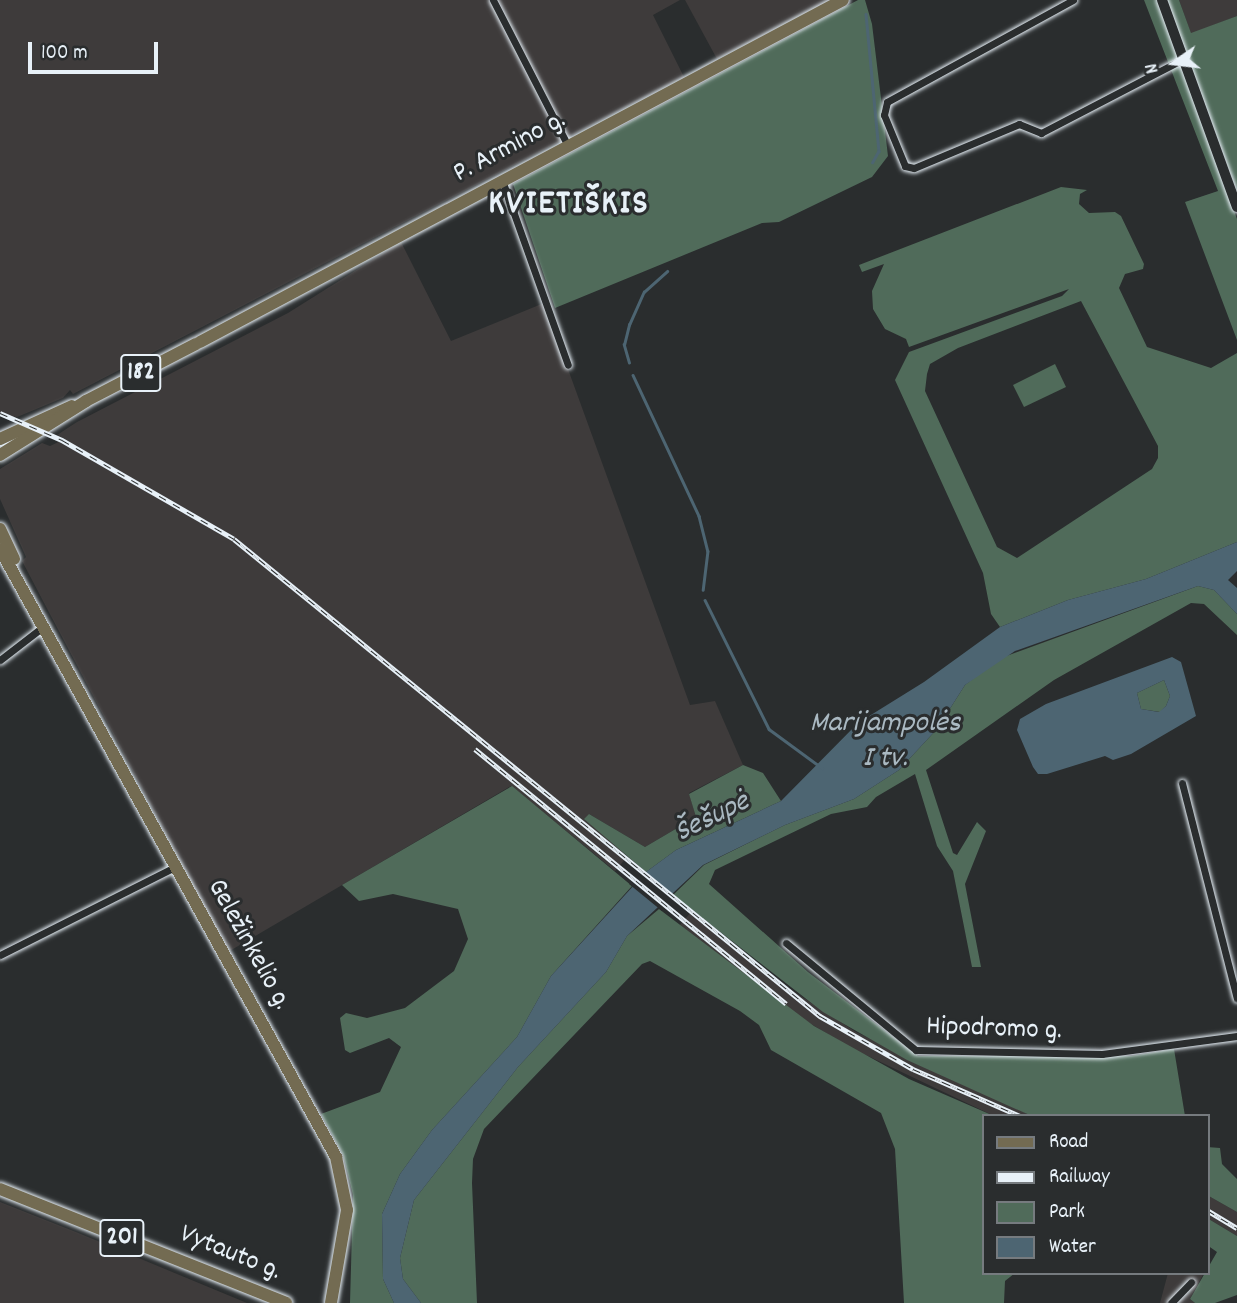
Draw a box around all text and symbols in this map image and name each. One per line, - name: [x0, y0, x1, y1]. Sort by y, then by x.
- scale bar: [32, 28, 161, 72]
- north arrow: [1139, 28, 1209, 98]
- text: 100 m: [41, 39, 88, 69]
- text: N: [1139, 60, 1167, 76]
- street label: P. Armino g.: [448, 104, 572, 192]
- district label: KVIETIŠKIS: [490, 184, 648, 226]
- road number: 182: [120, 350, 162, 396]
- water label: Marijampolės I tv.: [810, 707, 960, 778]
- water label: Šešupė: [670, 786, 756, 852]
- street label: Geležinkelio g.: [198, 874, 298, 1016]
- street label: Hipodromo g.: [926, 1011, 1062, 1049]
- legend: [982, 1114, 1209, 1275]
- text: Road: [1049, 1128, 1088, 1158]
- text: Railway: [1049, 1163, 1110, 1193]
- text: Park: [1049, 1198, 1085, 1228]
- road number: 201: [99, 1216, 145, 1260]
- street label: Vytauto g.: [174, 1218, 286, 1290]
- text: Water: [1049, 1233, 1096, 1263]

